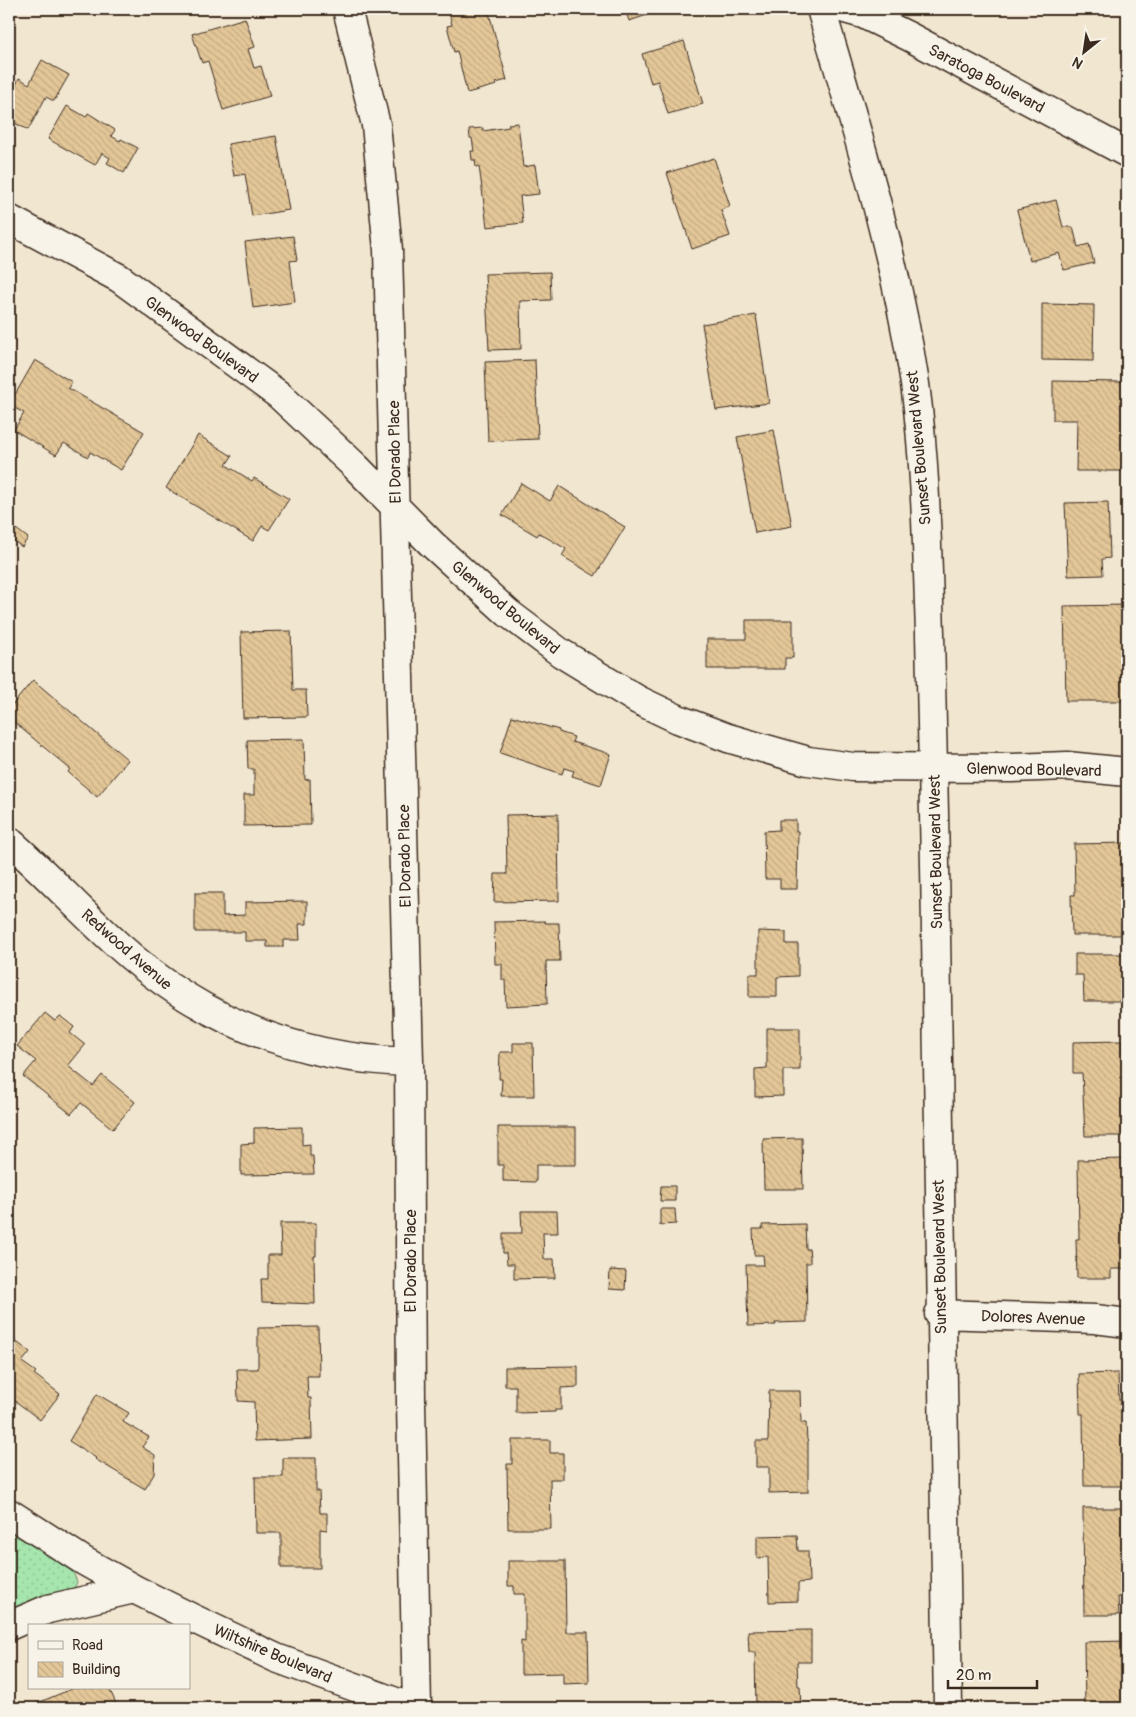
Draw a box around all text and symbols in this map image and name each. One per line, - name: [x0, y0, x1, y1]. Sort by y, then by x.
- north arrow: [1058, 28, 1108, 78]
- street label: Saratoga Boulevard: [925, 40, 1048, 118]
- text: N: [1069, 53, 1086, 73]
- street label: Glenwood Boulevard: [141, 292, 262, 388]
- street label: Sunset Boulevard West: [902, 369, 936, 526]
- street label: El Dorado Place: [384, 400, 406, 504]
- street label: Glenwood Boulevard: [447, 557, 564, 659]
- street label: Glenwood Boulevard: [966, 759, 1102, 781]
- street label: Sunset Boulevard West: [925, 774, 947, 930]
- street label: El Dorado Place: [394, 804, 416, 908]
- street label: Redwood Avenue: [77, 905, 176, 995]
- street label: Sunset Boulevard West: [929, 1179, 951, 1335]
- street label: El Dorado Place: [401, 1209, 421, 1313]
- street label: Dolores Avenue: [981, 1306, 1085, 1330]
- street label: Wiltshire Boulevard: [211, 1620, 335, 1688]
- legend: [28, 1624, 190, 1690]
- text: Road: [72, 1636, 103, 1655]
- scale bar: [948, 1657, 1037, 1689]
- text: Building: [72, 1660, 120, 1679]
- text: 20 m: [956, 1666, 991, 1685]

